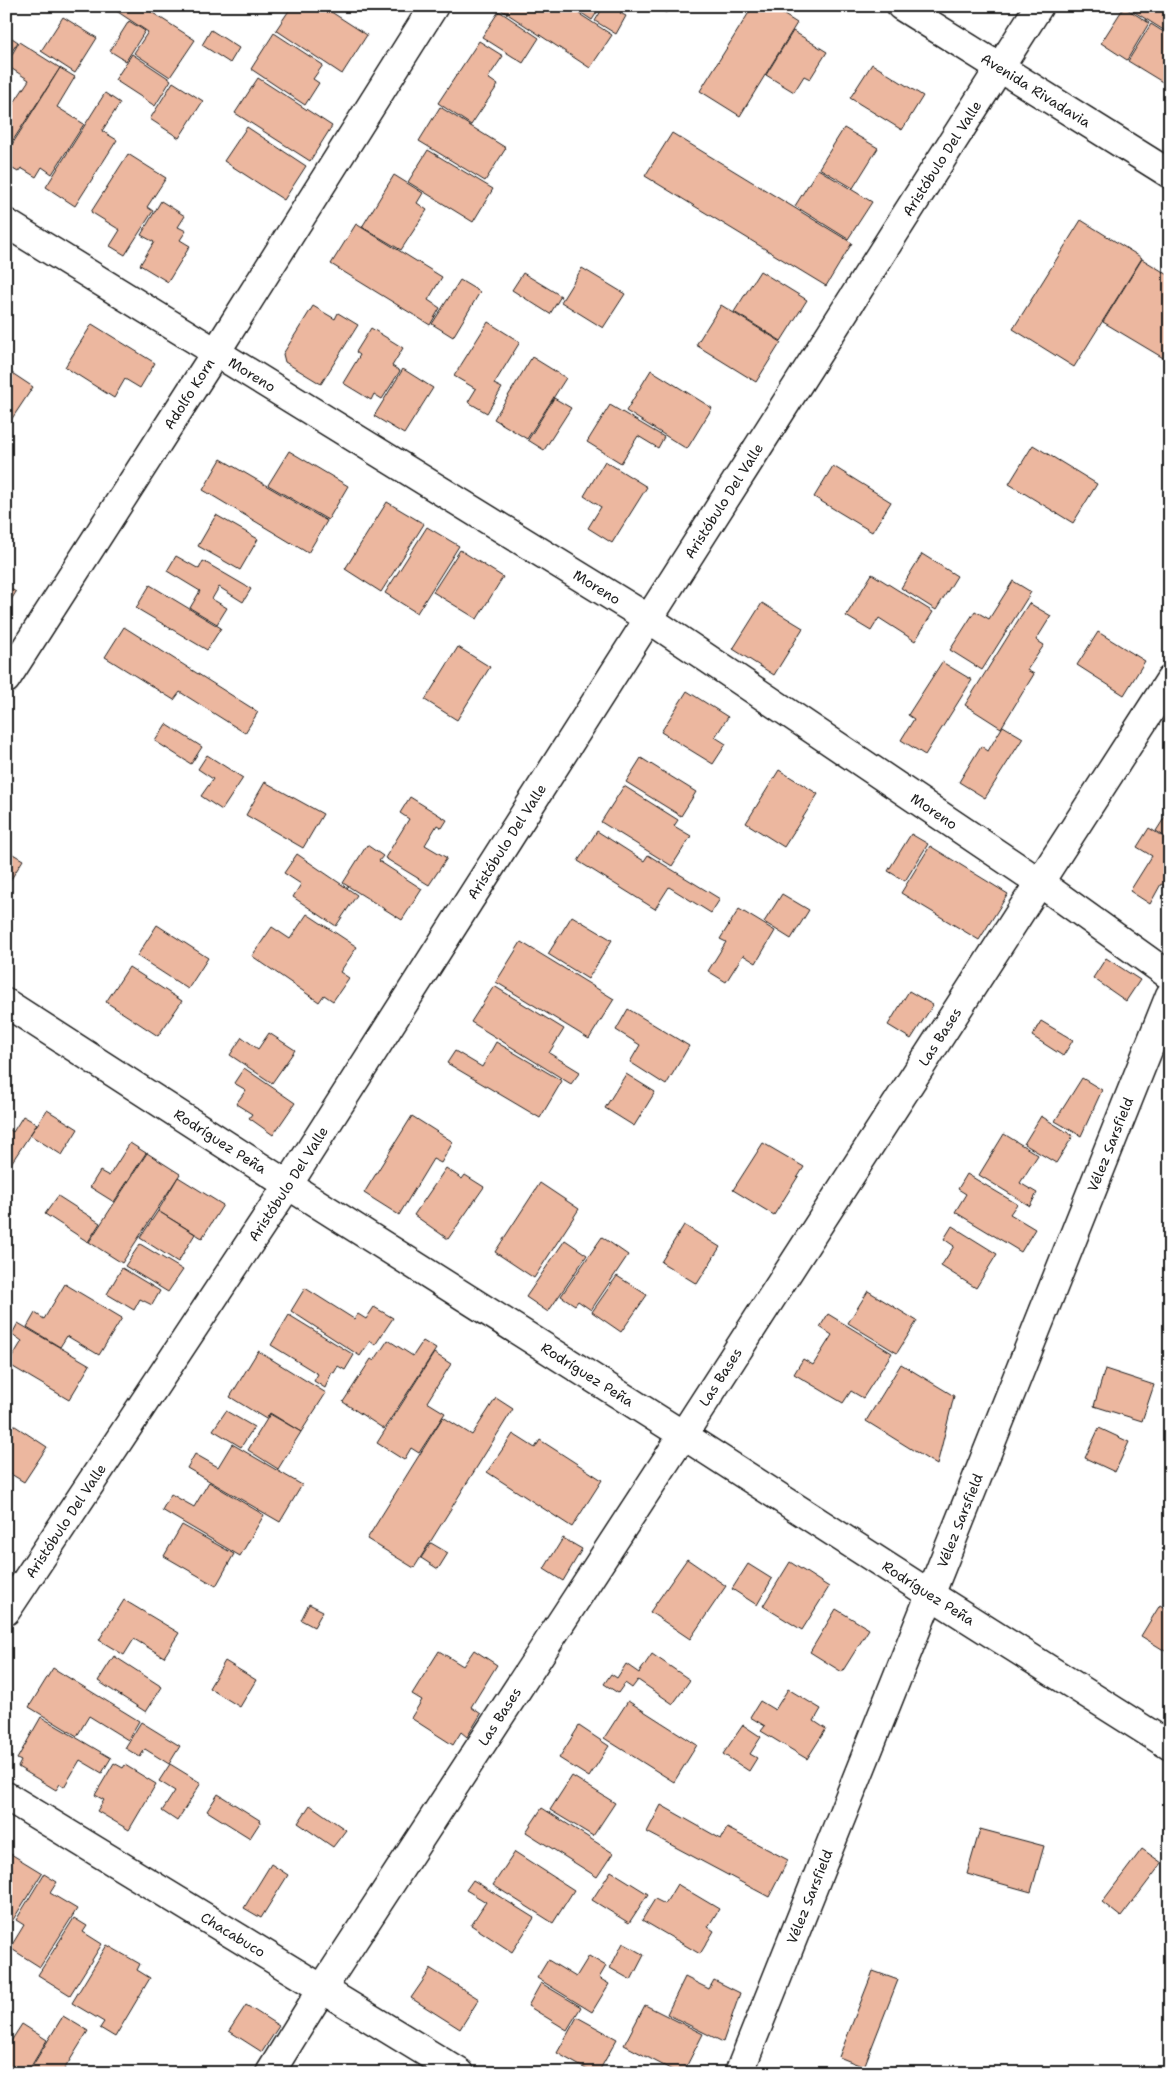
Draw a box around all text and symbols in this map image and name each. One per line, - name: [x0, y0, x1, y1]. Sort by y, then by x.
- street label: Avenida Rivadavia: [978, 49, 1094, 131]
- street label: Aristóbulo Del Valle: [898, 97, 985, 220]
- street label: Moreno: [225, 353, 279, 396]
- street label: Adolfo Korn: [160, 355, 219, 433]
- street label: Aristóbulo Del Valle: [680, 440, 767, 562]
- street label: Moreno: [570, 566, 624, 608]
- street label: Aristóbulo Del Valle: [463, 780, 550, 903]
- street label: Moreno: [907, 789, 961, 833]
- street label: Las Bases: [914, 1004, 965, 1069]
- street label: Vélez Sarsfield: [1083, 1095, 1137, 1194]
- street label: Rodríguez Peña: [171, 1105, 270, 1178]
- street label: Aristóbulo Del Valle: [244, 1123, 332, 1245]
- street label: Rodríguez Peña: [538, 1338, 637, 1411]
- street label: Las Bases: [695, 1344, 746, 1410]
- street label: Aristóbulo Del Valle: [21, 1460, 110, 1582]
- street label: Vélez Sarsfield: [933, 1471, 987, 1570]
- street label: Rodríguez Peña: [879, 1557, 978, 1629]
- street label: Las Bases: [474, 1684, 525, 1749]
- street label: Vélez Sarsfield: [783, 1847, 837, 1946]
- street label: Chacabuco: [197, 1908, 269, 1961]

